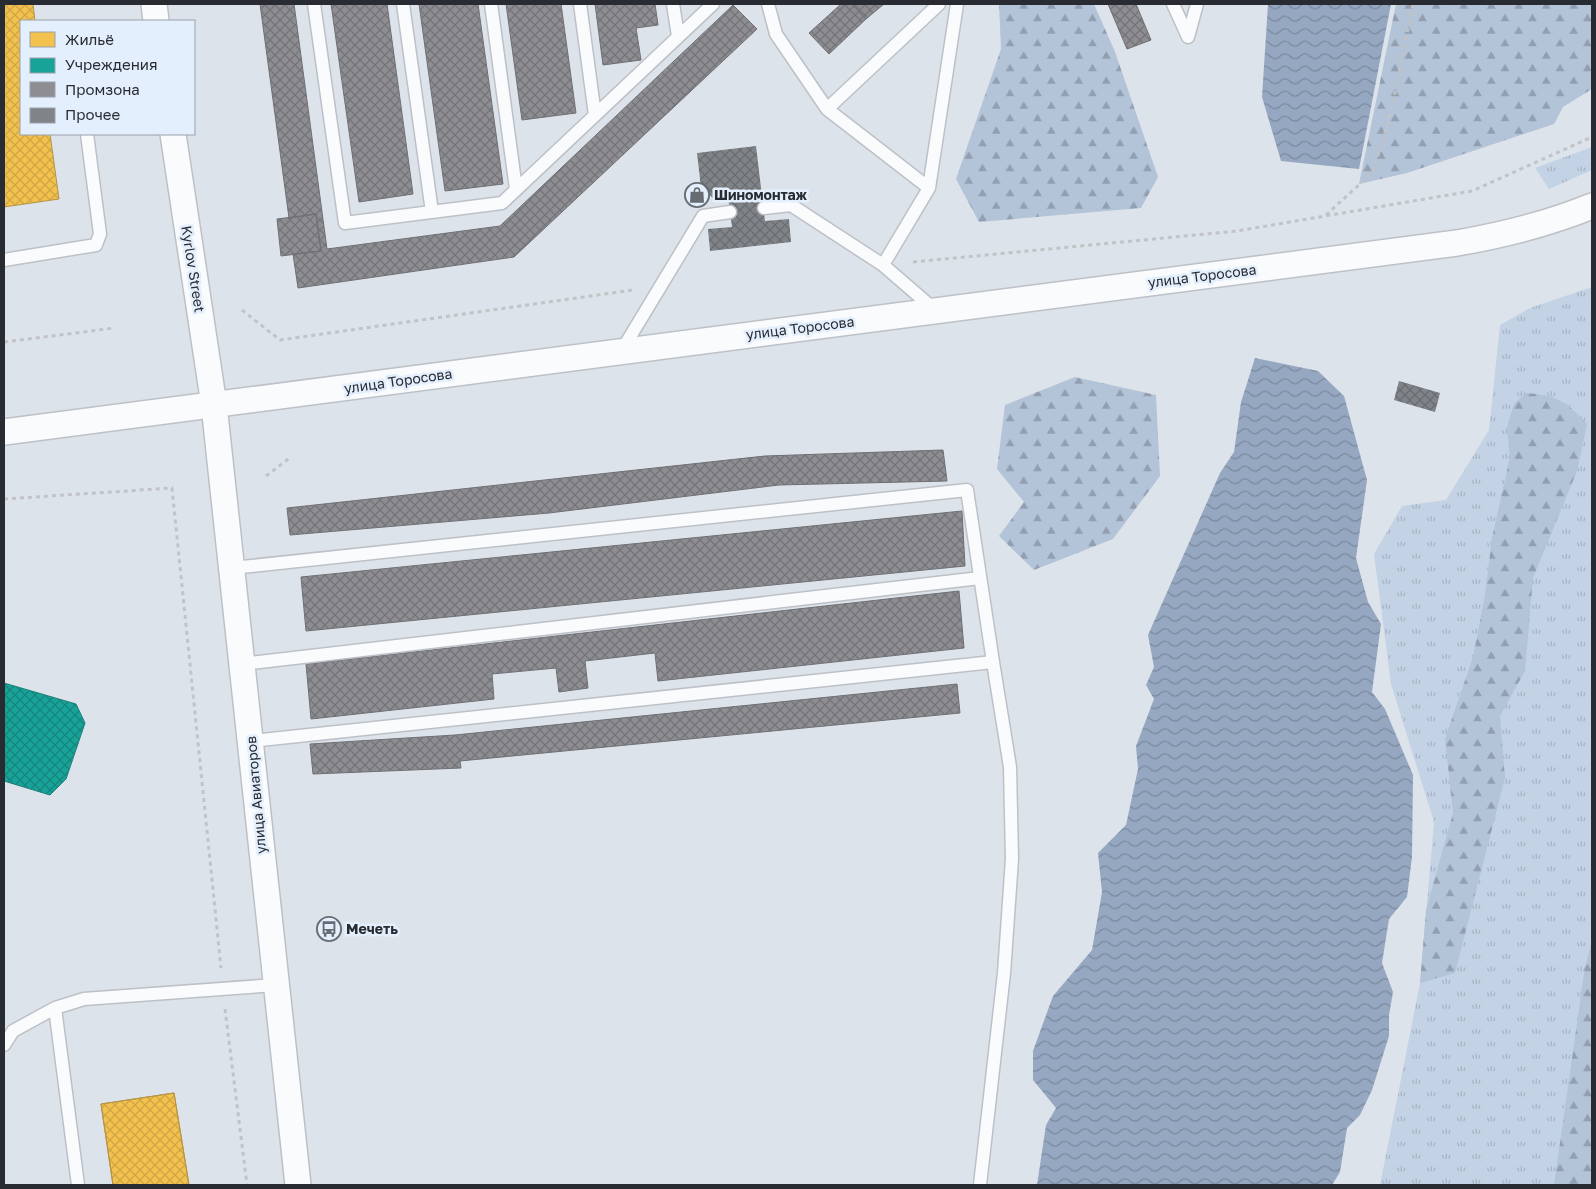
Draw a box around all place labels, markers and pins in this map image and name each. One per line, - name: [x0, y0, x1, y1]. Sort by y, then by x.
- shop icon: Шиномонтаж: [684, 182, 710, 208]
- place label: Шиномонтаж: [714, 186, 808, 203]
- bus stop icon: Мечеть: [316, 916, 342, 942]
- place label: Мечеть: [346, 920, 398, 937]

